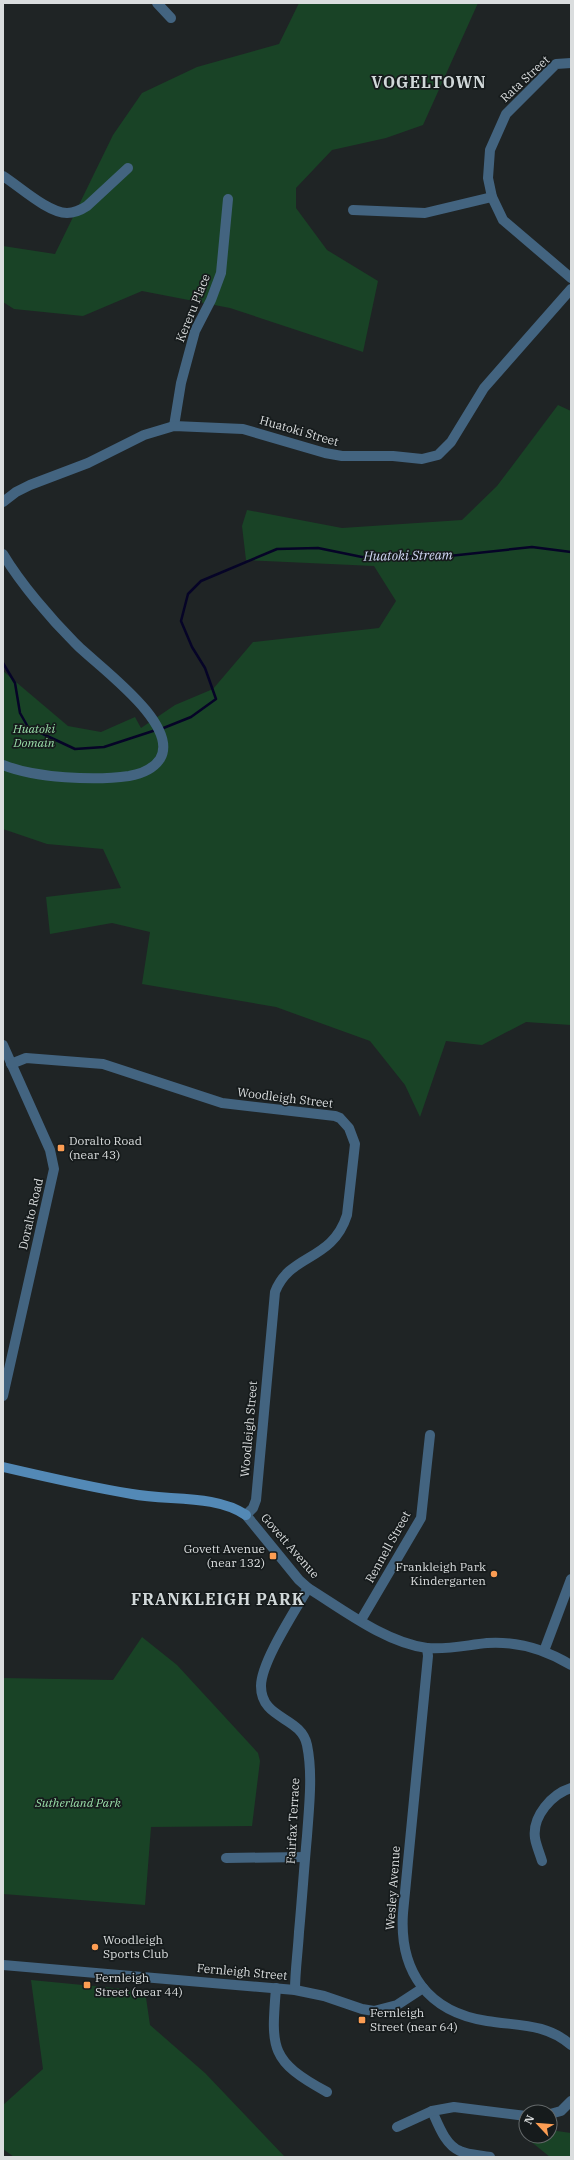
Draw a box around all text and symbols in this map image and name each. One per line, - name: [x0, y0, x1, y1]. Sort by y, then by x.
- street label: Rata Street: [497, 52, 552, 105]
- district label: VOGELTOWN: [371, 72, 487, 92]
- street label: Kereru Place: [172, 271, 213, 344]
- street label: Huatoki Street: [258, 412, 340, 449]
- water label: Huatoki Stream: [362, 546, 453, 565]
- park label: Huatoki Domain: [12, 721, 55, 750]
- street label: Woodleigh Street: [236, 1084, 334, 1111]
- place label: Doralto Road (near 43): [69, 1133, 142, 1162]
- marker: Doralto Road (near 43): [56, 1143, 66, 1153]
- street label: Doralto Road: [15, 1177, 46, 1251]
- street label: Woodleigh Street: [237, 1380, 260, 1478]
- street label: Rennell Street: [362, 1508, 413, 1585]
- street label: Govett Avenue: [258, 1510, 323, 1581]
- place label: Govett Avenue (near 132): [184, 1541, 265, 1570]
- marker: Govett Avenue (near 132): [268, 1551, 278, 1561]
- place label: Frankleigh Park Kindergarten: [395, 1559, 486, 1588]
- marker: Frankleigh Park Kindergarten: [489, 1569, 499, 1579]
- district label: FRANKLEIGH PARK: [131, 1589, 305, 1609]
- street label: Fairfax Terrace: [283, 1777, 302, 1865]
- park label: Sutherland Park: [34, 1795, 121, 1810]
- street label: Wesley Avenue: [382, 1845, 403, 1931]
- place label: Woodleigh Sports Club: [103, 1932, 169, 1961]
- marker: Woodleigh Sports Club: [90, 1942, 100, 1952]
- street label: Fernleigh Street: [196, 1960, 288, 1983]
- place label: Fernleigh Street (near 44): [95, 1970, 183, 1999]
- marker: Fernleigh Street (near 44): [82, 1980, 92, 1990]
- place label: Fernleigh Street (near 64): [370, 2005, 458, 2034]
- marker: Fernleigh Street (near 64): [357, 2015, 367, 2025]
- north arrow: [518, 2104, 558, 2144]
- text: N: [521, 2112, 537, 2127]

